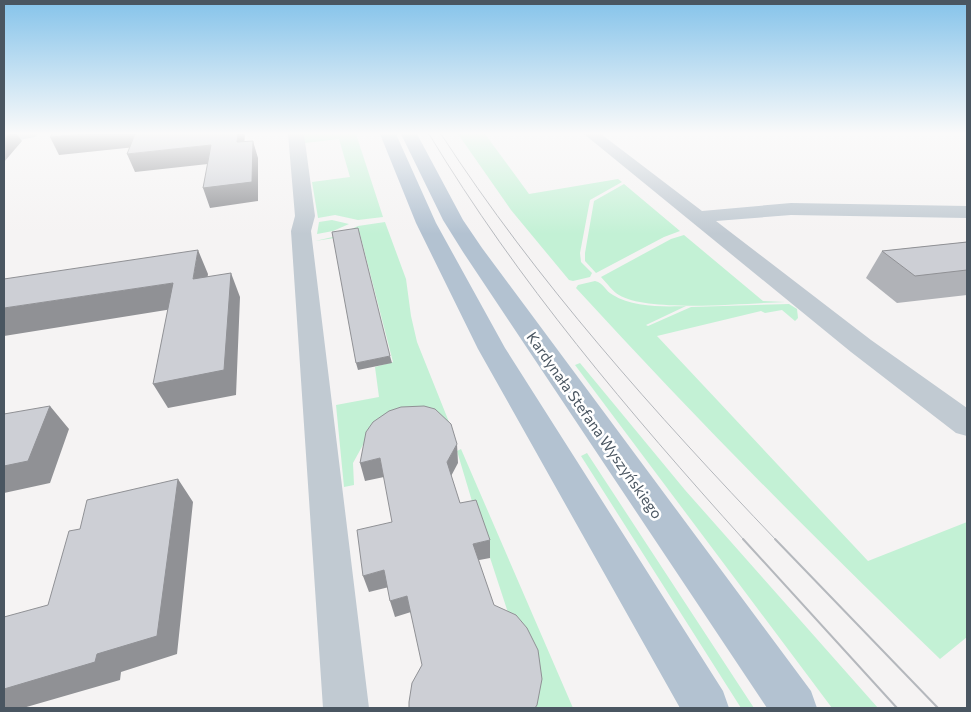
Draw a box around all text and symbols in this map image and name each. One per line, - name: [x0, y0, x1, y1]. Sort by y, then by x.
- street label: Kardynała Stefana Wyszyńskiego: [523, 328, 667, 522]

